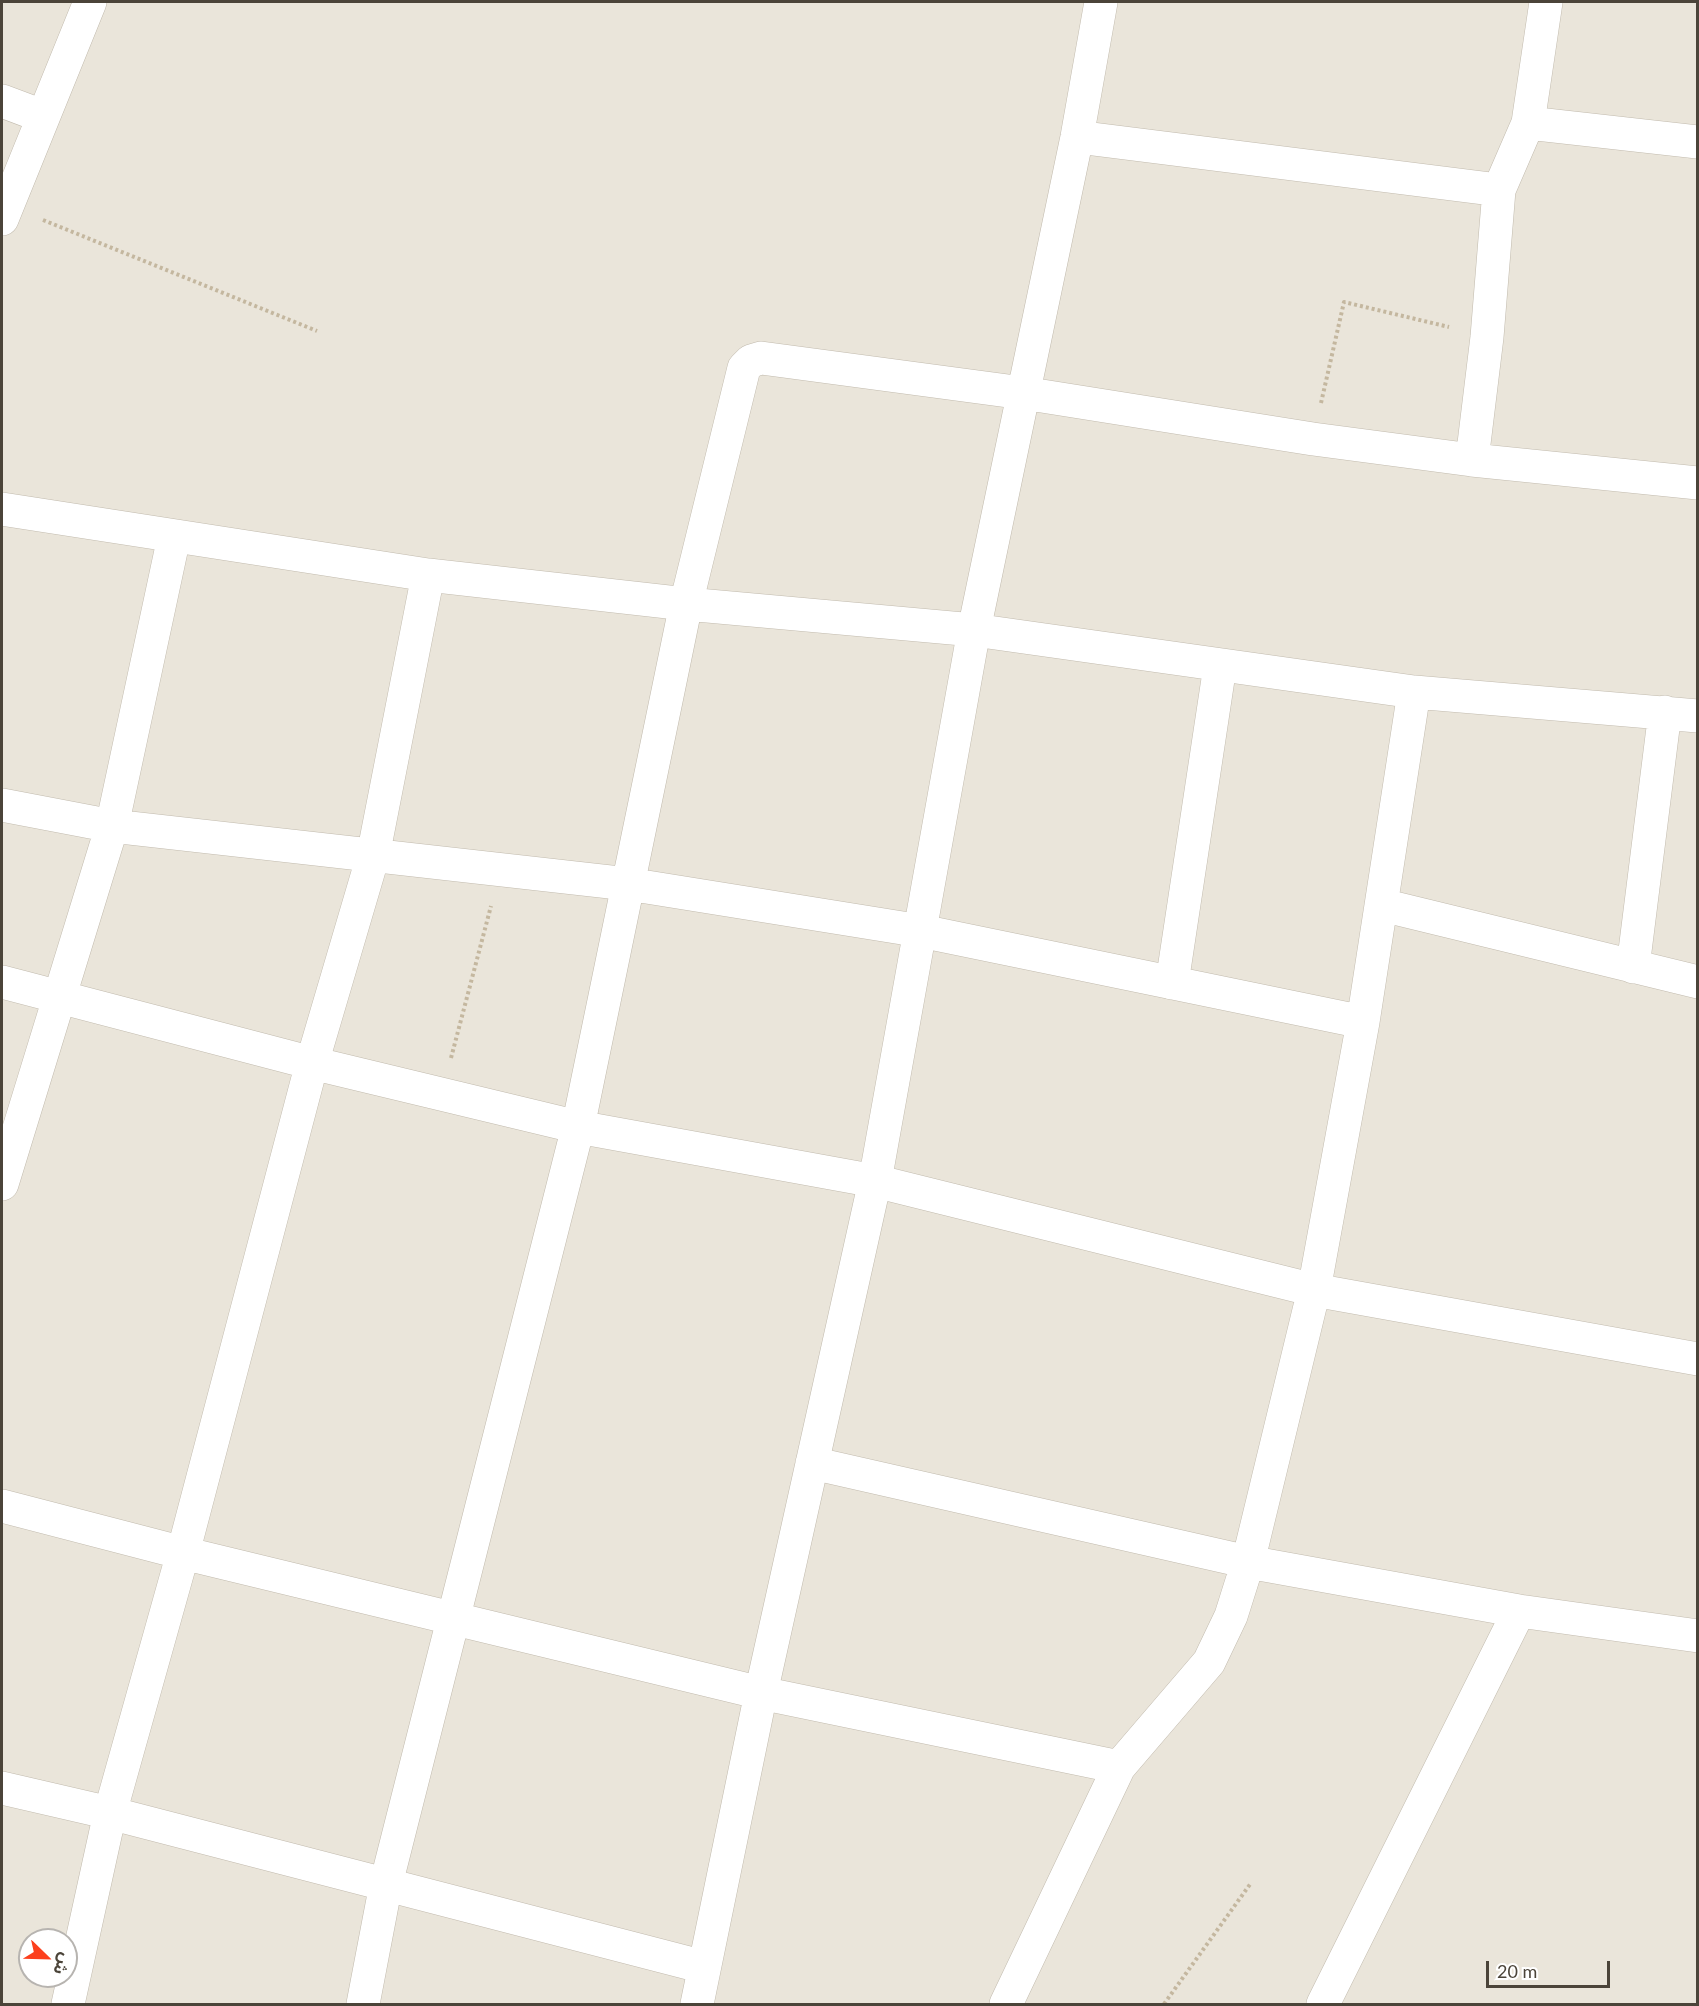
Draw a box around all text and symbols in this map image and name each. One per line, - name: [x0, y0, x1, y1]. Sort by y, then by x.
- north arrow: [18, 1928, 78, 1988]
- scale bar: [1489, 1949, 1614, 1987]
- text: ش: [50, 1951, 76, 1978]
- text: 20 m: [1497, 1960, 1537, 1982]

